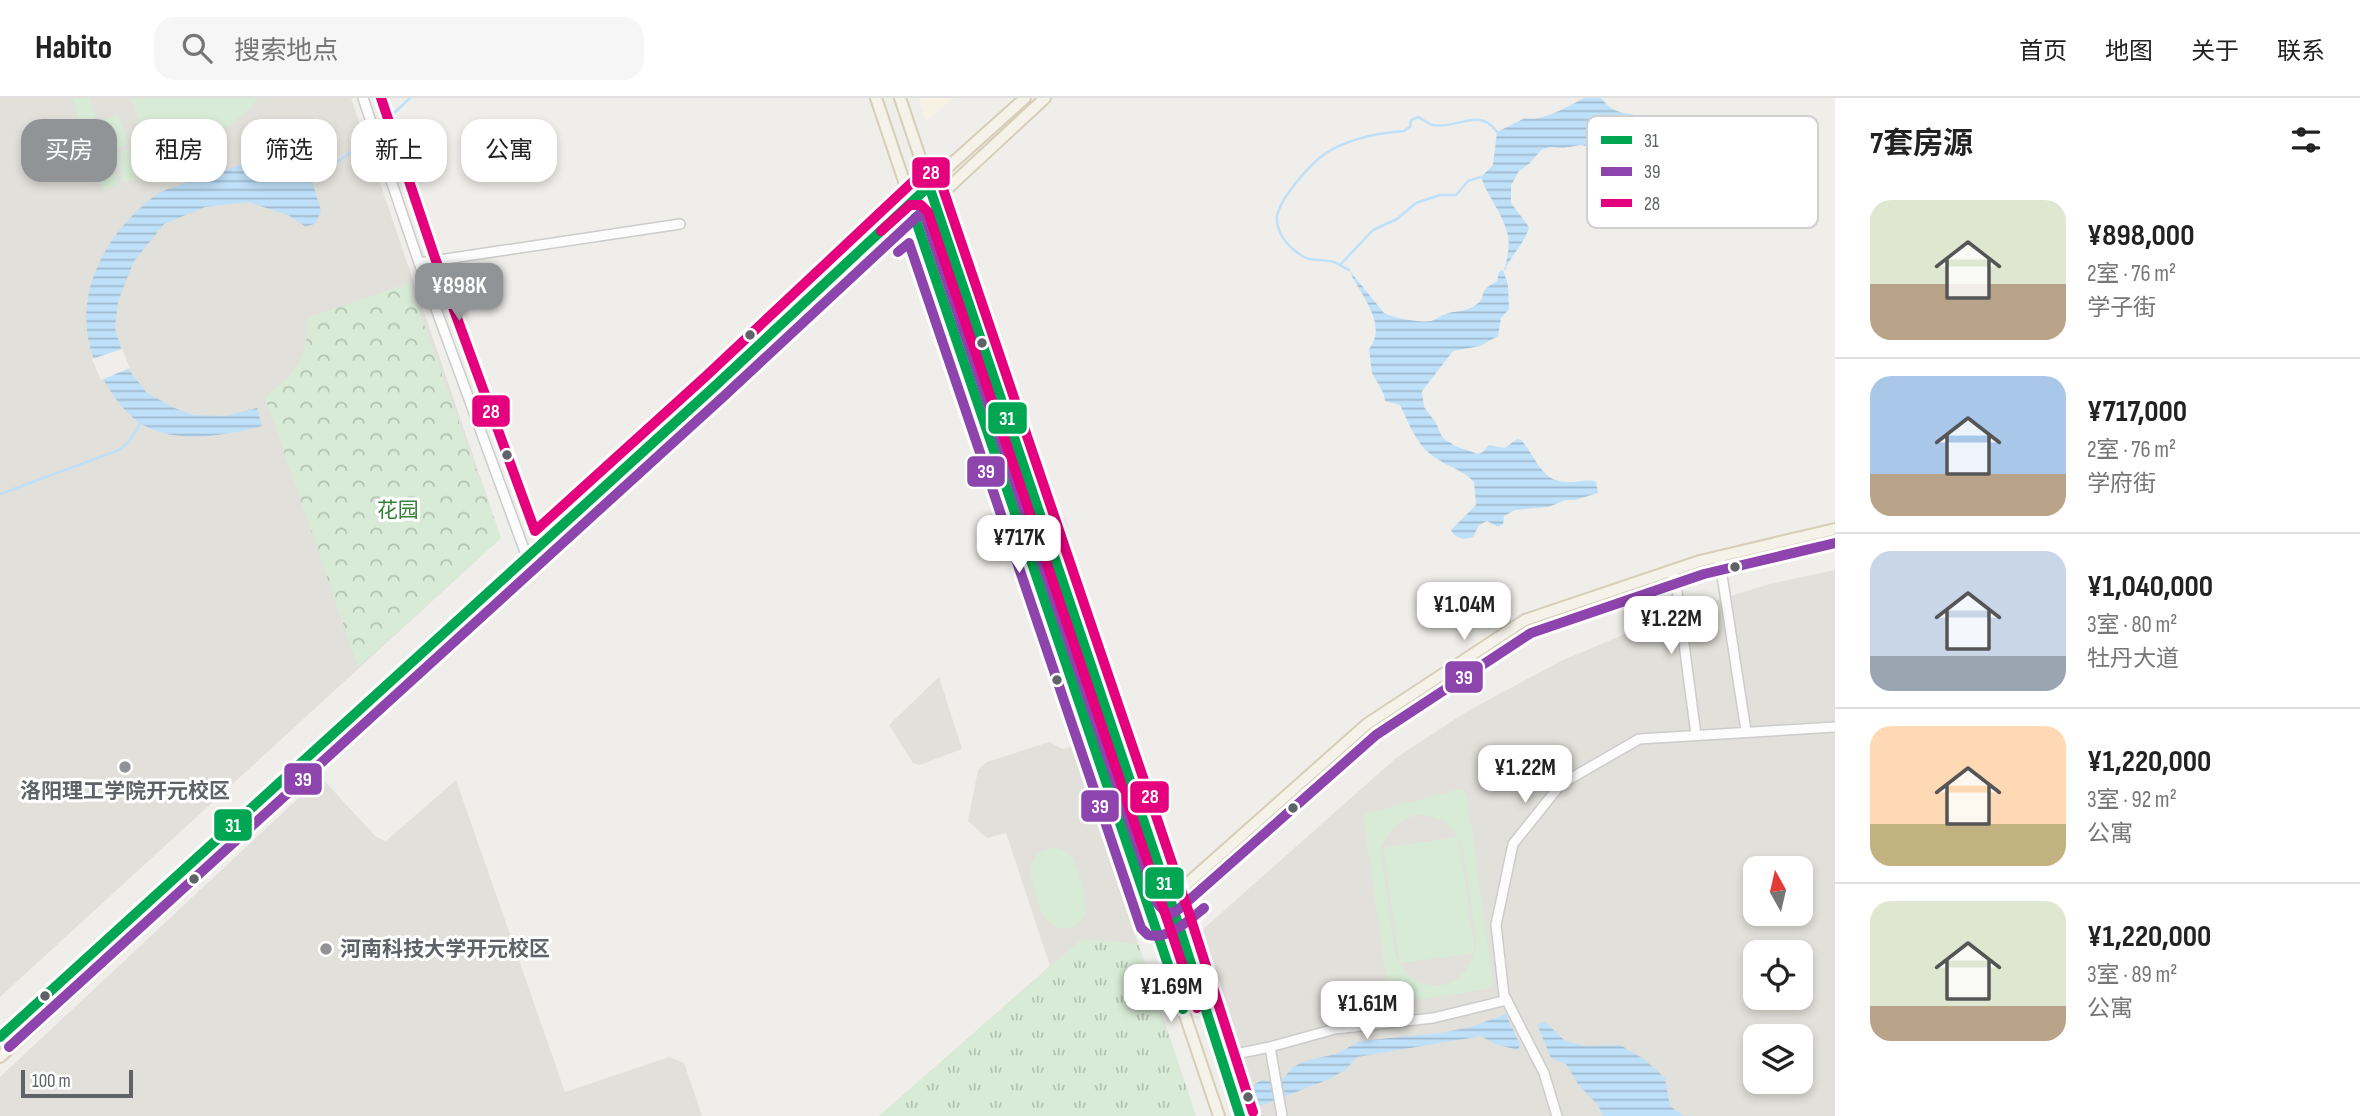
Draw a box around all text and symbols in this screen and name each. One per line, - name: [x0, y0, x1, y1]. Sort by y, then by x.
- search box: [154, 17, 644, 80]
- text: Habito: [35, 28, 112, 68]
- icon: search: [178, 29, 216, 67]
- text: 搜索地点: [234, 36, 338, 67]
- text: 首页: [2019, 37, 2067, 66]
- text: 地图: [2105, 37, 2153, 66]
- text: 关于: [2191, 37, 2239, 66]
- text: 联系: [2277, 37, 2325, 66]
- legend: [1587, 116, 1818, 228]
- chip: 买房: [21, 119, 117, 182]
- chip: 租房: [131, 119, 227, 182]
- chip: 筛选: [241, 119, 337, 182]
- chip: 新上: [351, 119, 447, 182]
- chip: 公寓: [461, 119, 557, 182]
- icon: filters: [2287, 121, 2325, 159]
- text: 7套房源: [1870, 126, 1973, 162]
- text: 31: [1644, 130, 1659, 153]
- line badge: 28: [911, 156, 951, 189]
- text: 39: [1644, 161, 1660, 184]
- text: 28: [922, 162, 940, 185]
- text: 28: [1644, 193, 1660, 216]
- text: ¥898,000: [2087, 218, 2194, 254]
- icon: home: [1926, 228, 2010, 312]
- text: 2室 · 76 m²: [2087, 260, 2176, 288]
- pin: ¥898K: [410, 264, 508, 323]
- text: ¥898K: [431, 272, 487, 300]
- text: 学子街: [2087, 294, 2156, 322]
- unlabelled marker: [743, 328, 757, 342]
- unlabelled marker: [975, 336, 989, 350]
- line badge: 28: [471, 394, 511, 428]
- text: ¥717,000: [2087, 394, 2187, 430]
- text: 28: [482, 401, 500, 424]
- line badge: 31: [987, 401, 1028, 435]
- icon: home: [1926, 404, 2010, 488]
- text: 31: [999, 408, 1016, 431]
- text: 2室 · 76 m²: [2087, 436, 2176, 464]
- unlabelled marker: [500, 448, 514, 462]
- line badge: 39: [966, 455, 1006, 488]
- text: 39: [977, 461, 995, 484]
- text: 学府街: [2087, 470, 2156, 498]
- park label: 花园: [377, 498, 419, 523]
- pin: ¥717K: [970, 516, 1068, 575]
- text: ¥717K: [993, 524, 1045, 552]
- unlabelled marker: [1728, 560, 1742, 574]
- text: ¥1,040,000: [2087, 569, 2213, 605]
- icon: home: [1926, 579, 2010, 663]
- pin: ¥1.04M: [1407, 582, 1521, 642]
- text: ¥1.04M: [1433, 591, 1495, 619]
- pin: ¥1.22M: [1614, 596, 1728, 656]
- text: ¥1.22M: [1640, 605, 1702, 633]
- text: 3室 · 80 m²: [2087, 611, 2177, 639]
- text: 牡丹大道: [2087, 645, 2179, 673]
- line badge: 39: [1444, 660, 1484, 694]
- text: 39: [1455, 667, 1473, 690]
- unlabelled marker: [1050, 673, 1064, 687]
- text: ¥1,220,000: [2087, 744, 2211, 780]
- pin: ¥1.22M: [1468, 746, 1582, 805]
- text: ¥1.22M: [1494, 754, 1556, 782]
- icon: home: [1926, 754, 2010, 838]
- marker: 洛阳理工学院开元校区: [117, 759, 133, 775]
- line badge: 39: [283, 762, 323, 796]
- text: 39: [294, 769, 312, 792]
- place label: 洛阳理工学院开元校区: [20, 779, 230, 804]
- line badge: 28: [1129, 780, 1170, 814]
- text: 28: [1141, 786, 1159, 809]
- text: 3室 · 92 m²: [2087, 786, 2177, 814]
- line badge: 39: [1080, 789, 1120, 823]
- text: 39: [1091, 796, 1109, 819]
- unlabelled marker: [1286, 801, 1300, 815]
- line badge: 31: [213, 808, 253, 842]
- text: 31: [225, 815, 242, 838]
- text: 公寓: [2087, 820, 2133, 848]
- north arrow: [1743, 856, 1813, 926]
- map controls: [1743, 856, 1813, 1094]
- line badge: 31: [1144, 866, 1185, 900]
- unlabelled marker: [187, 872, 201, 886]
- text: 31: [1156, 873, 1173, 896]
- text: ¥1,220,000: [2087, 919, 2211, 955]
- icon: home: [1926, 929, 2010, 1013]
- place label: 河南科技大学开元校区: [340, 937, 550, 962]
- button: locate: [1743, 940, 1813, 1010]
- marker: 河南科技大学开元校区: [318, 941, 334, 957]
- text: 3室 · 89 m²: [2087, 961, 2177, 989]
- pin: ¥1.69M: [1114, 964, 1228, 1024]
- text: ¥1.69M: [1140, 973, 1202, 1001]
- pin: ¥1.61M: [1310, 982, 1424, 1041]
- unlabelled marker: [38, 989, 52, 1003]
- text: ¥1.61M: [1337, 990, 1397, 1018]
- text: 公寓: [2087, 995, 2133, 1023]
- button: layers: [1743, 1024, 1813, 1094]
- scale bar: [21, 1067, 133, 1099]
- text: 100 m: [32, 1070, 71, 1093]
- unlabelled marker: [1241, 1090, 1255, 1104]

